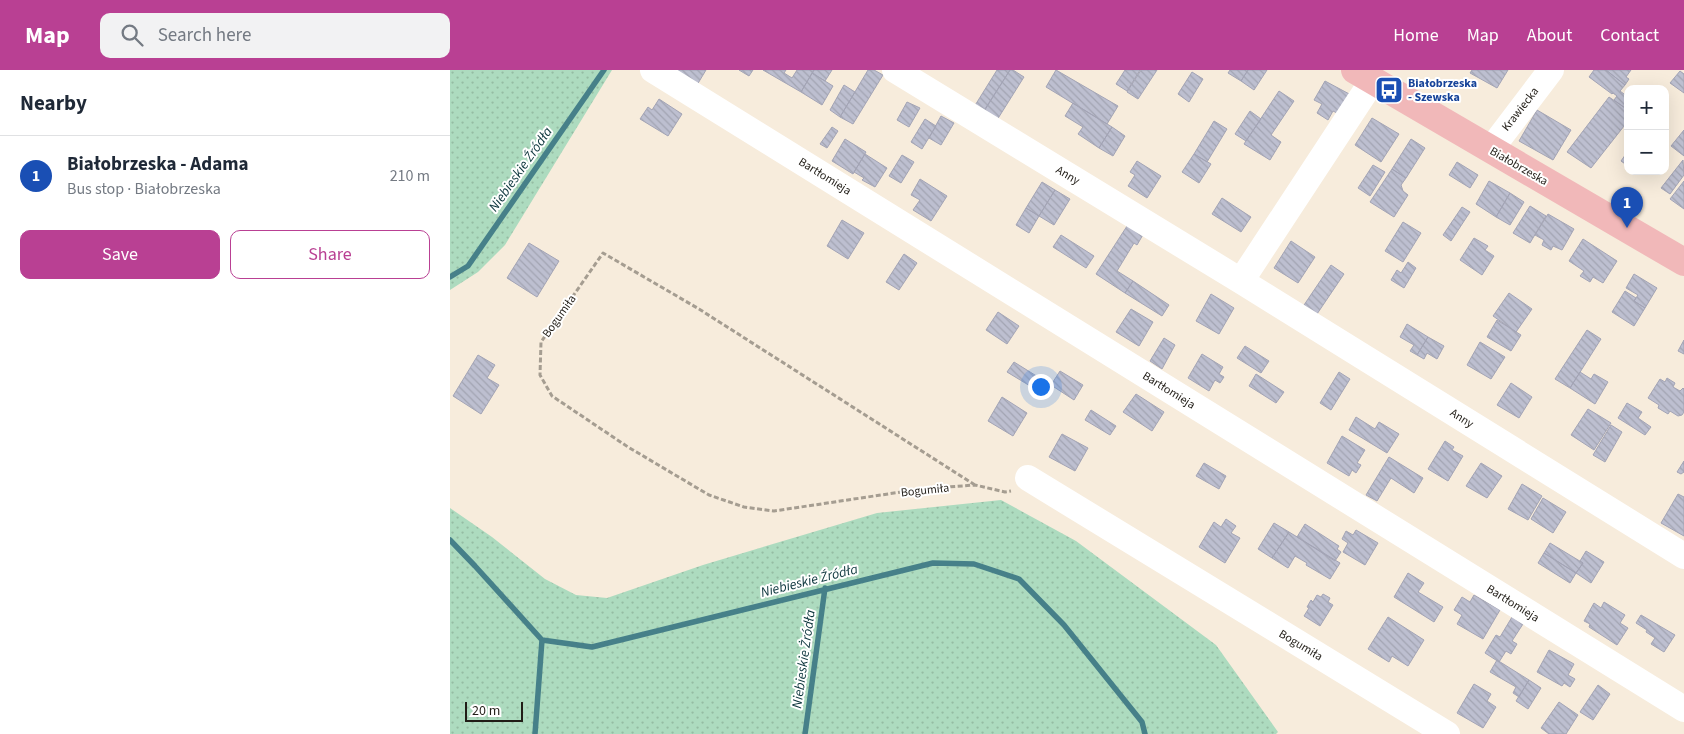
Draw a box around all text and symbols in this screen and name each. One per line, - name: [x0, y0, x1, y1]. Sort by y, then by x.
- search box: [100, 13, 450, 58]
- text: Map: [25, 18, 70, 53]
- icon: search: [118, 21, 146, 49]
- text: Search here: [158, 22, 251, 49]
- text: Home: [1393, 23, 1439, 48]
- text: Map: [1467, 23, 1499, 48]
- text: About: [1527, 23, 1572, 48]
- text: Contact: [1600, 23, 1659, 48]
- bus stop icon: Białobrzeska - Szewska: [1374, 75, 1404, 105]
- place label: Białobrzeska - Szewska: [1408, 75, 1477, 106]
- street label: Krawiecka: [1498, 84, 1543, 135]
- map controls: [1624, 85, 1669, 175]
- button: +: [1624, 85, 1669, 130]
- text: Nearby: [20, 88, 87, 118]
- water label: Niebieskie Źródła: [484, 123, 558, 216]
- button: −: [1624, 130, 1669, 175]
- street label: Białobrzeska: [1486, 143, 1551, 190]
- text: Białobrzeska - Adama: [67, 151, 248, 178]
- street label: Bartłomieja: [795, 154, 854, 199]
- street label: Anny: [1053, 162, 1083, 189]
- text: 1: [32, 165, 40, 187]
- text: 210 m: [390, 165, 430, 187]
- text: Bus stop · Białobrzeska: [67, 178, 221, 200]
- pin: 1: [1611, 187, 1643, 228]
- button: Save: [20, 230, 220, 279]
- button: Share: [230, 230, 430, 279]
- street label: Bogumiła: [538, 291, 580, 341]
- street label: Bartłomieja: [1139, 368, 1198, 413]
- your location: [1028, 374, 1054, 400]
- street label: Anny: [1447, 405, 1477, 433]
- street label: Bogumiła: [900, 480, 950, 501]
- water label: Niebieskie Źródła: [759, 559, 860, 603]
- street label: Bartłomieja: [1483, 581, 1542, 626]
- water label: Niebieskie Żródła: [787, 608, 821, 710]
- street label: Bogumiła: [1276, 626, 1326, 665]
- scale bar: [465, 699, 522, 722]
- text: 20 m: [472, 701, 500, 721]

